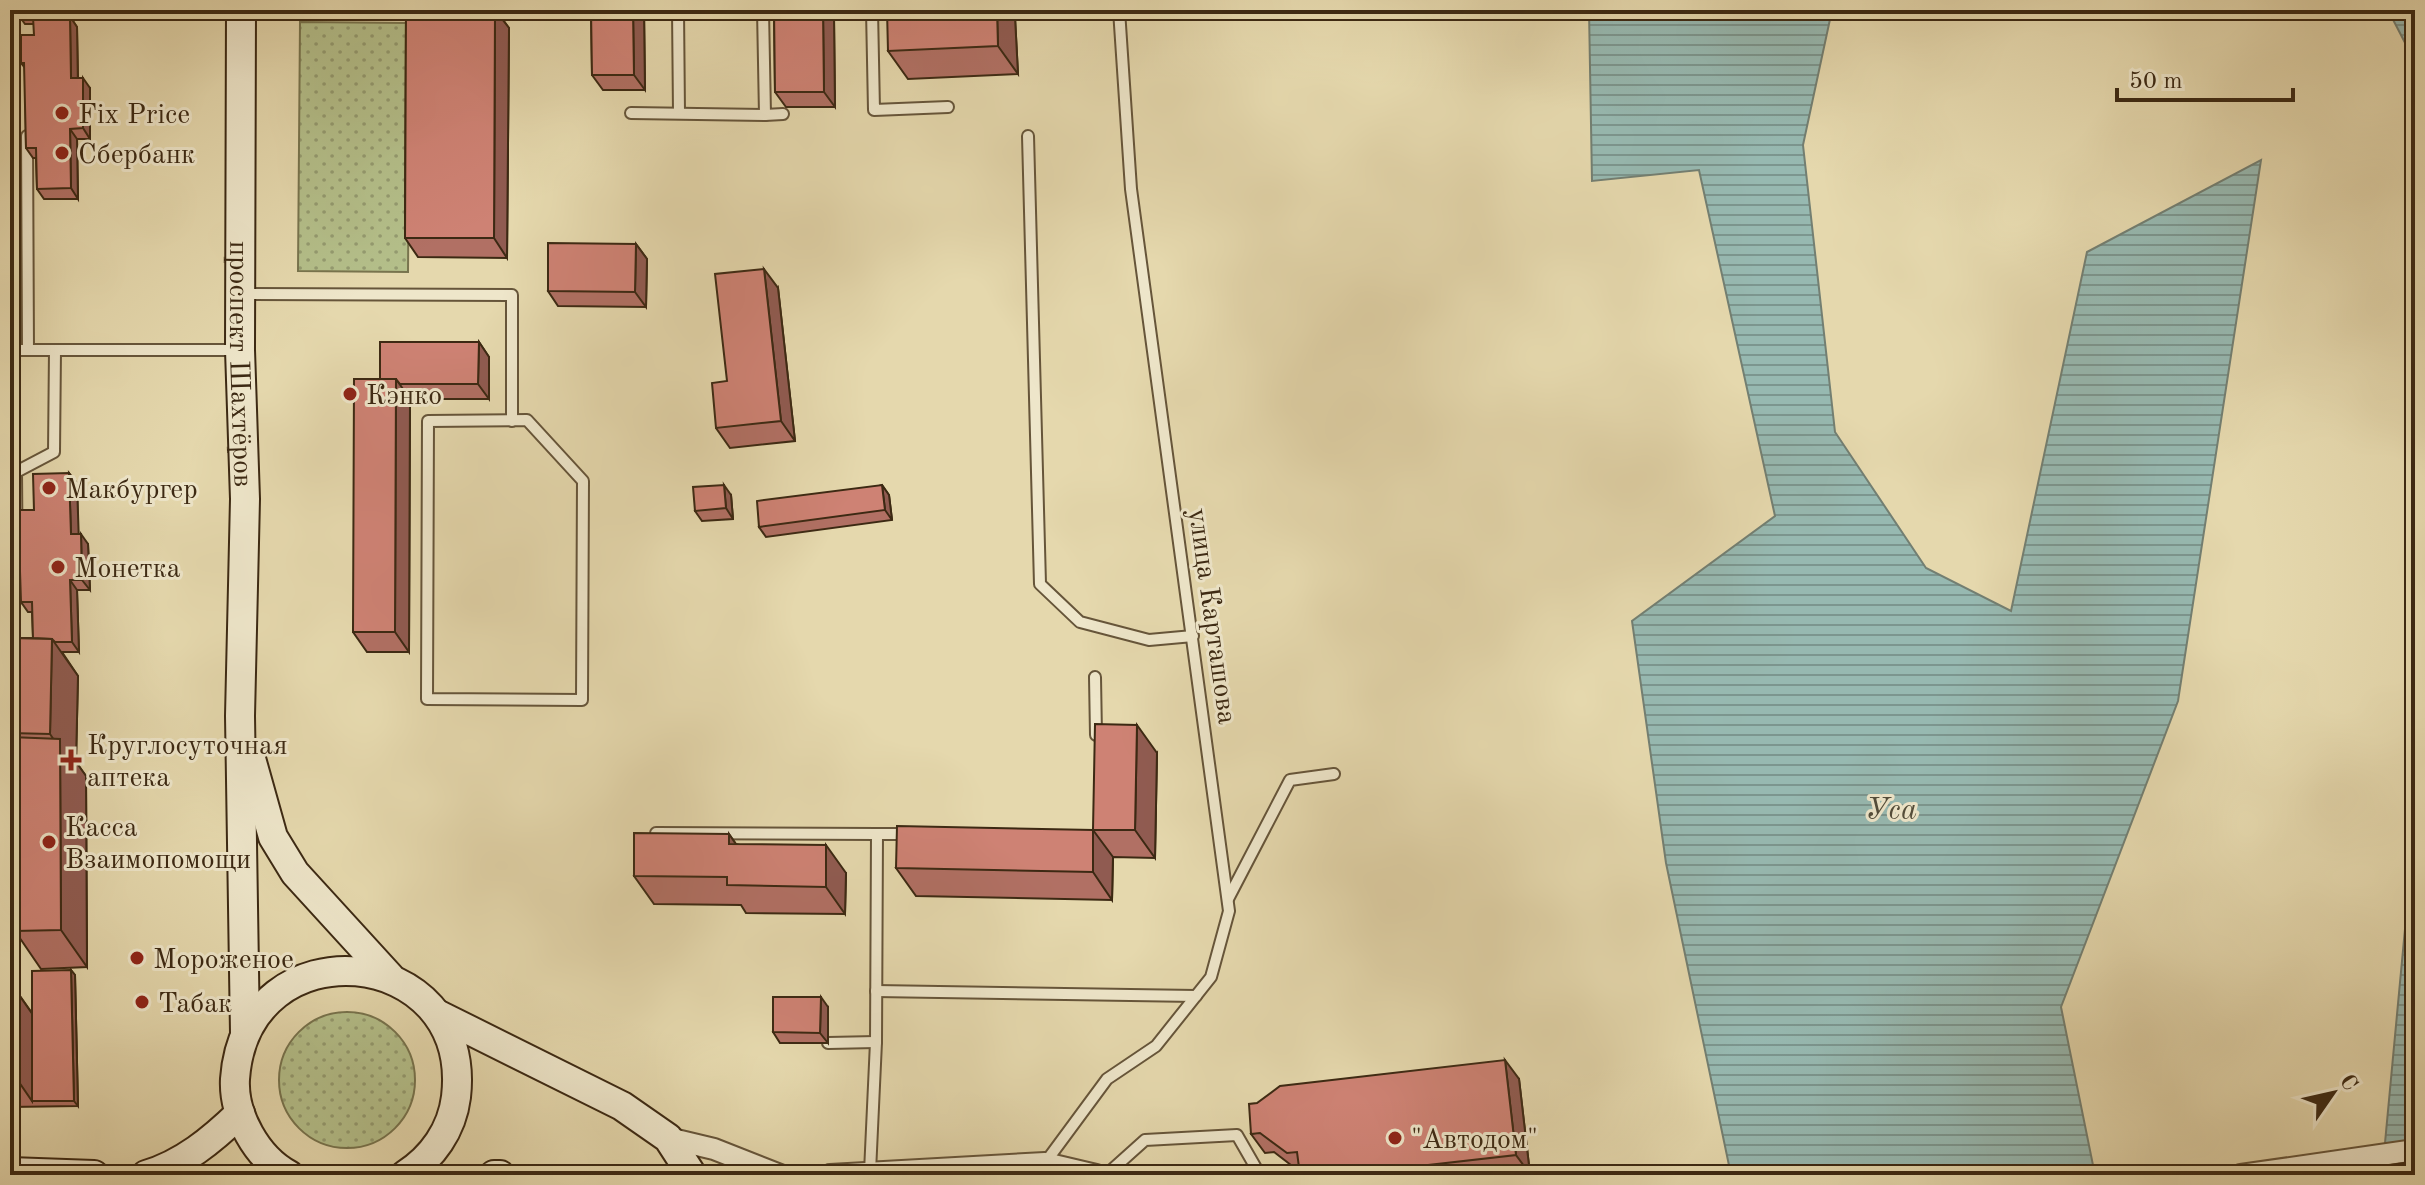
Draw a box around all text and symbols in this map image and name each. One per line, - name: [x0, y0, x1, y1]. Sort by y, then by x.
- scale bar: [2117, 52, 2293, 102]
- text: 50 m: [2129, 70, 2183, 94]
- place label: Fix Price: [78, 102, 190, 130]
- marker: Fix Price: [53, 104, 71, 122]
- place label: Сбербанк: [78, 142, 195, 170]
- marker: Сбербанк: [53, 144, 71, 162]
- street label: проспект Шахтёров: [223, 241, 256, 488]
- place label: Кэнко: [366, 383, 442, 411]
- marker: Кэнко: [341, 385, 359, 403]
- place label: Макбургер: [65, 477, 198, 505]
- marker: Макбургер: [40, 479, 58, 497]
- street label: улица Карташова: [1182, 507, 1240, 726]
- place label: Монетка: [74, 556, 181, 584]
- marker: Монетка: [49, 558, 67, 576]
- place label: Круглосуточная аптека: [87, 733, 287, 793]
- marker: Круглосуточная аптека: [62, 751, 80, 769]
- water label: Уса: [1865, 796, 1917, 826]
- place label: Касса Взаимопомощи: [65, 815, 251, 875]
- marker: Касса Взаимопомощи: [40, 833, 58, 851]
- place label: Мороженое: [153, 947, 294, 975]
- marker: Мороженое: [128, 949, 146, 967]
- place label: Табак: [158, 991, 232, 1019]
- marker: Табак: [133, 993, 151, 1011]
- north arrow: [2293, 1053, 2373, 1133]
- text: С: [2335, 1071, 2361, 1095]
- place label: "Автодом": [1411, 1127, 1538, 1155]
- marker: "Автодом": [1386, 1129, 1404, 1147]

